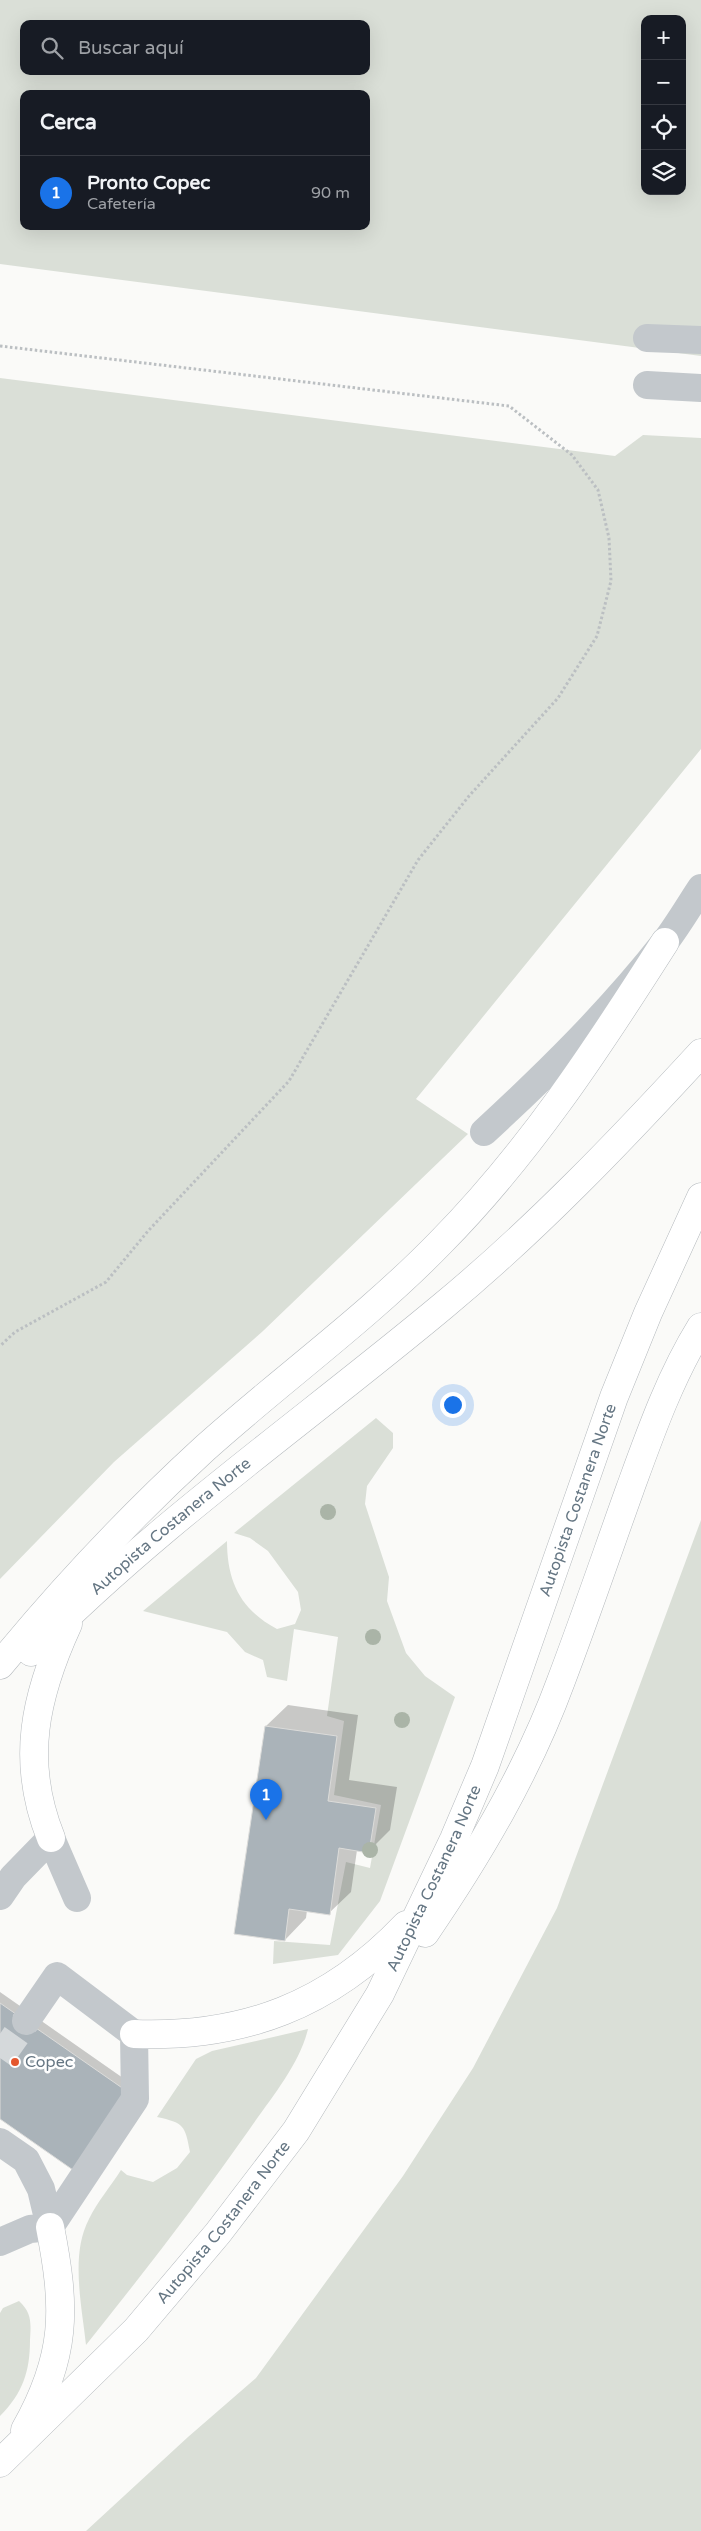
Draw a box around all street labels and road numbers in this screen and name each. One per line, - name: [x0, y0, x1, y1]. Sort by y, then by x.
- street label: Autopista Costanera Norte: [535, 1401, 621, 1599]
- street label: Autopista Costanera Norte: [87, 1453, 255, 1600]
- street label: Autopista Costanera Norte: [382, 1782, 486, 1975]
- street label: Autopista Costanera Norte: [152, 2137, 295, 2308]

